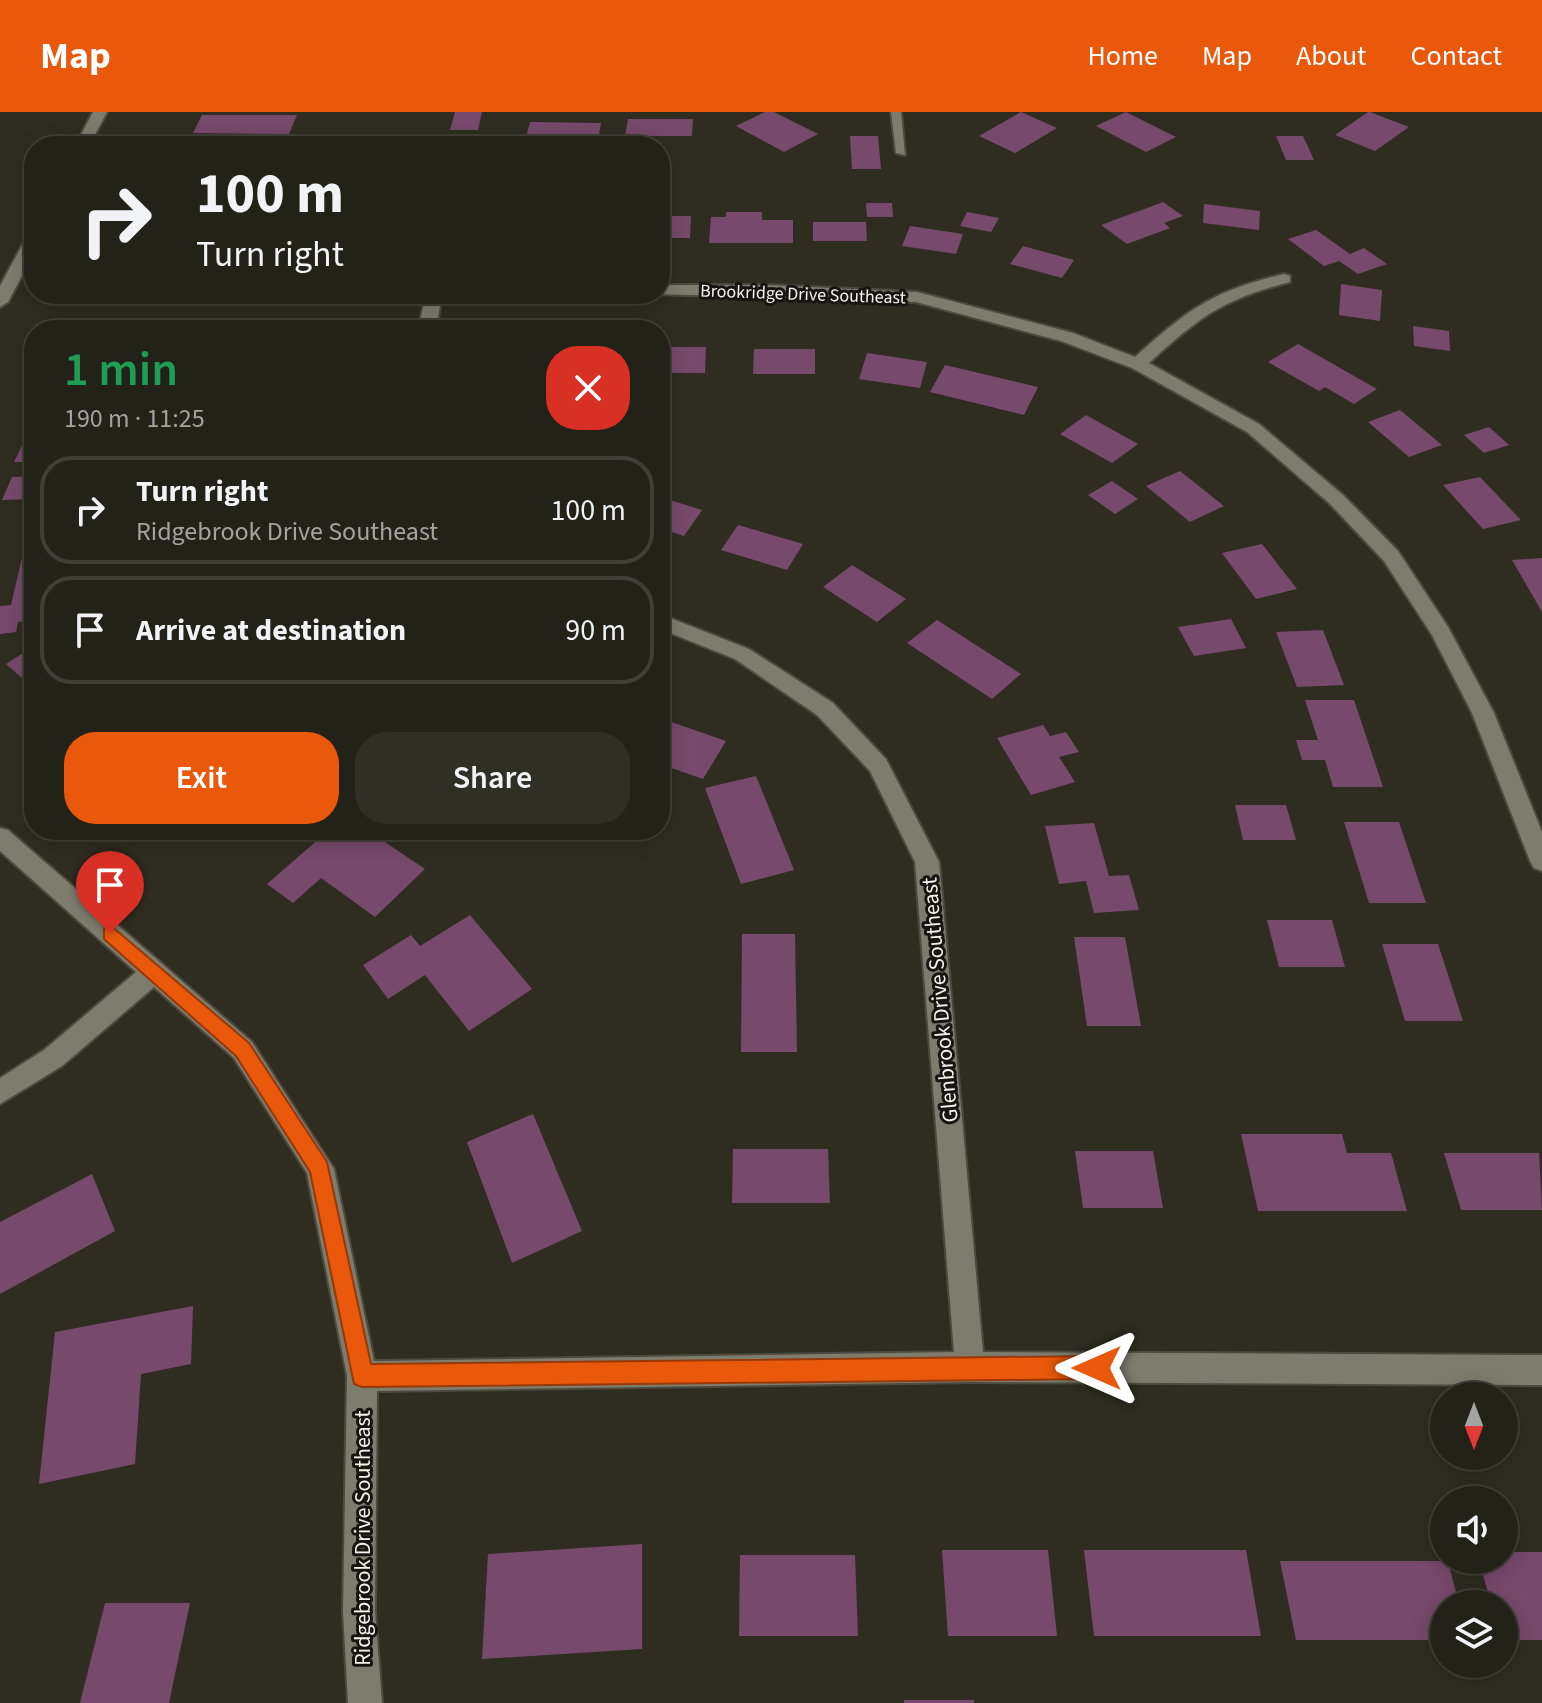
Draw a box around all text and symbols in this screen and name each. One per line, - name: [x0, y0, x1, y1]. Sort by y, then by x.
- text: Map: [40, 29, 111, 83]
- text: Home: [1087, 36, 1158, 76]
- text: Map: [1202, 36, 1252, 76]
- text: About: [1296, 36, 1367, 76]
- text: Contact: [1411, 36, 1502, 76]
- text: 100 m: [196, 155, 344, 234]
- icon: right: [64, 168, 168, 272]
- text: Turn right: [196, 229, 344, 280]
- street label: Brookridge Drive Southeast: [700, 278, 906, 311]
- text: 1 min: [64, 336, 178, 404]
- button: close: [546, 346, 630, 430]
- text: 190 m · 11:25: [64, 400, 205, 437]
- text: Turn right: [136, 470, 268, 513]
- icon: right: [68, 488, 112, 532]
- text: 100 m: [550, 489, 626, 532]
- text: Ridgebrook Drive Southeast: [136, 513, 438, 550]
- icon: arrive: [68, 608, 112, 652]
- text: Arrive at destination: [136, 609, 406, 652]
- text: 90 m: [565, 609, 626, 652]
- button: Exit: [64, 732, 339, 824]
- button: Share: [355, 732, 630, 824]
- pin: [76, 851, 144, 933]
- icon: arrive: [88, 863, 132, 907]
- street label: Glenbrook Drive Southeast: [913, 875, 967, 1124]
- position arrow: [1055, 1326, 1139, 1410]
- north arrow: [1430, 1382, 1518, 1470]
- map controls: [1430, 1382, 1518, 1678]
- street label: Ridgebrook Drive Southeast: [347, 1410, 379, 1666]
- button: sound: [1430, 1486, 1518, 1574]
- button: layers: [1430, 1590, 1518, 1678]

